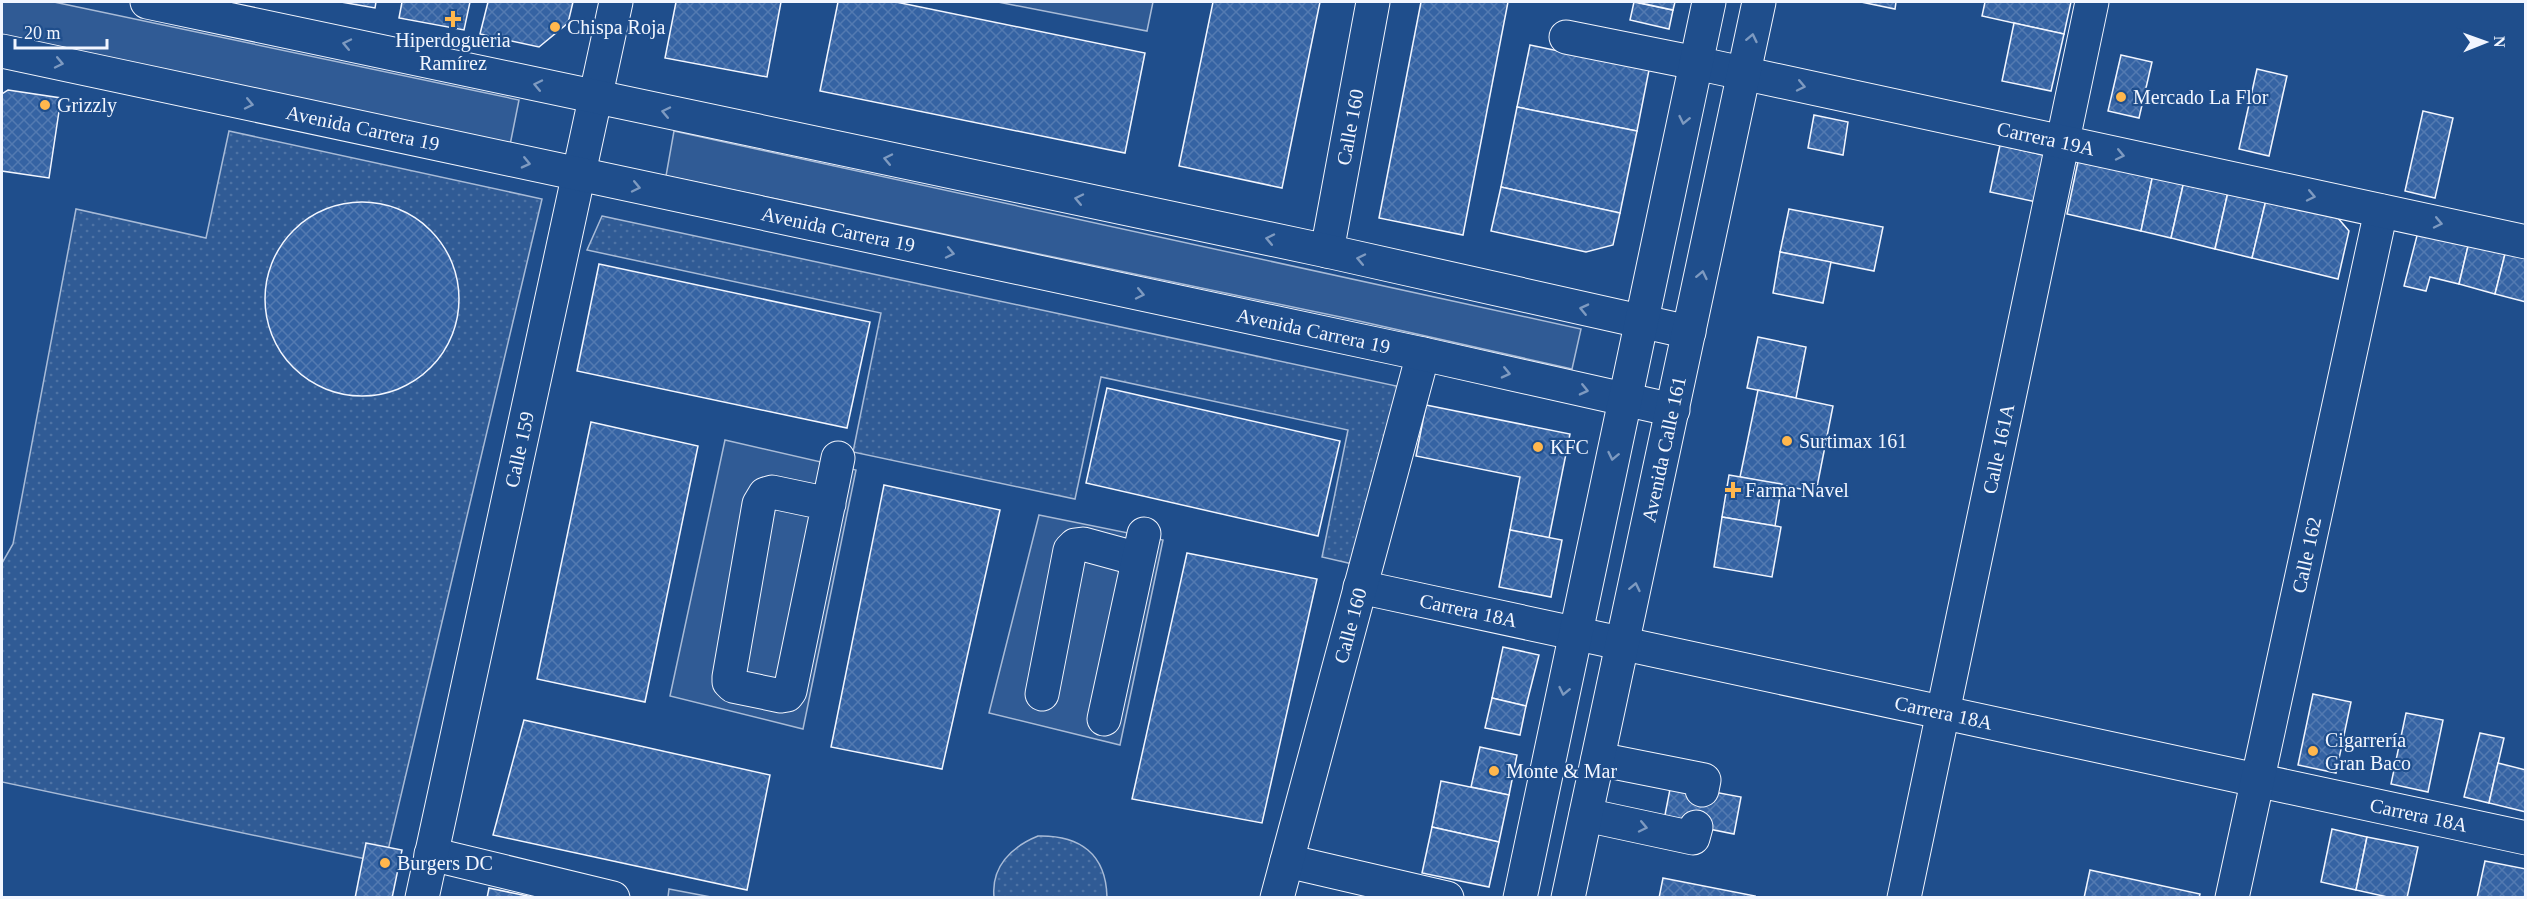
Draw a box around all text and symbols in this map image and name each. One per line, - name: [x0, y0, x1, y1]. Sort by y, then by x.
- scale bar: [15, 12, 106, 50]
- marker: Hiperdogueria Ramírez: [446, 12, 460, 26]
- north arrow: [2455, 12, 2515, 72]
- place label: Chispa Roja: [567, 16, 665, 39]
- marker: Chispa Roja: [548, 20, 562, 34]
- text: 20 m: [24, 23, 61, 43]
- place label: Hiperdogueria Ramírez: [395, 29, 511, 74]
- one-way arrow: [1744, 33, 1757, 43]
- text: N: [2491, 36, 2508, 48]
- one-way arrow: [342, 39, 352, 52]
- one-way arrow: [53, 56, 63, 69]
- one-way arrow: [533, 79, 543, 92]
- one-way arrow: [1796, 79, 1806, 92]
- place label: Mercado La Flor: [2133, 86, 2269, 108]
- street label: Calle 160: [1332, 87, 1368, 167]
- marker: Mercado La Flor: [2114, 90, 2128, 104]
- place label: Grizzly: [57, 94, 117, 117]
- one-way arrow: [244, 96, 254, 109]
- marker: Grizzly: [38, 98, 52, 112]
- street label: Avenida Carrera 19: [284, 101, 442, 155]
- one-way arrow: [662, 107, 672, 120]
- one-way arrow: [1678, 115, 1691, 125]
- street label: Carrera 19A: [1995, 117, 2097, 160]
- one-way arrow: [2115, 148, 2125, 161]
- one-way arrow: [883, 153, 893, 166]
- one-way arrow: [521, 156, 531, 169]
- one-way arrow: [630, 179, 640, 192]
- one-way arrow: [2306, 189, 2316, 202]
- one-way arrow: [1074, 193, 1084, 206]
- street label: Avenida Carrera 19: [759, 202, 917, 256]
- one-way arrow: [2433, 216, 2443, 229]
- one-way arrow: [1265, 233, 1275, 246]
- one-way arrow: [944, 246, 954, 259]
- one-way arrow: [1356, 253, 1366, 266]
- one-way arrow: [1694, 270, 1707, 280]
- one-way arrow: [1135, 287, 1145, 300]
- one-way arrow: [1579, 303, 1589, 316]
- street label: Avenida Carrera 19: [1235, 304, 1392, 358]
- one-way arrow: [1501, 365, 1511, 378]
- street label: Avenida Calle 161: [1637, 374, 1690, 524]
- one-way arrow: [1578, 383, 1588, 396]
- street label: Calle 161A: [1978, 401, 2019, 496]
- street label: Calle 159: [500, 409, 538, 489]
- place label: Surtimax 161: [1799, 430, 1907, 452]
- marker: Surtimax 161: [1780, 434, 1794, 448]
- place label: KFC: [1550, 436, 1589, 458]
- marker: KFC: [1531, 440, 1545, 454]
- one-way arrow: [1607, 451, 1620, 461]
- place label: Farma Navel: [1745, 479, 1849, 501]
- marker: Farma Navel: [1726, 483, 1740, 497]
- street label: Calle 162: [2287, 515, 2325, 595]
- one-way arrow: [1628, 582, 1641, 592]
- street label: Calle 160: [1329, 585, 1371, 666]
- street label: Carrera 18A: [1418, 589, 1520, 632]
- one-way arrow: [1558, 686, 1571, 696]
- street label: Carrera 18A: [1893, 691, 1995, 734]
- place label: Cigarrería Gran Baco: [2325, 729, 2411, 774]
- marker: Cigarrería Gran Baco: [2306, 744, 2320, 758]
- place label: Monte & Mar: [1506, 760, 1617, 782]
- marker: Monte & Mar: [1487, 764, 1501, 778]
- street label: Carrera 18A: [2368, 794, 2470, 836]
- one-way arrow: [1638, 820, 1648, 833]
- place label: Burgers DC: [397, 852, 493, 875]
- marker: Burgers DC: [378, 856, 392, 870]

